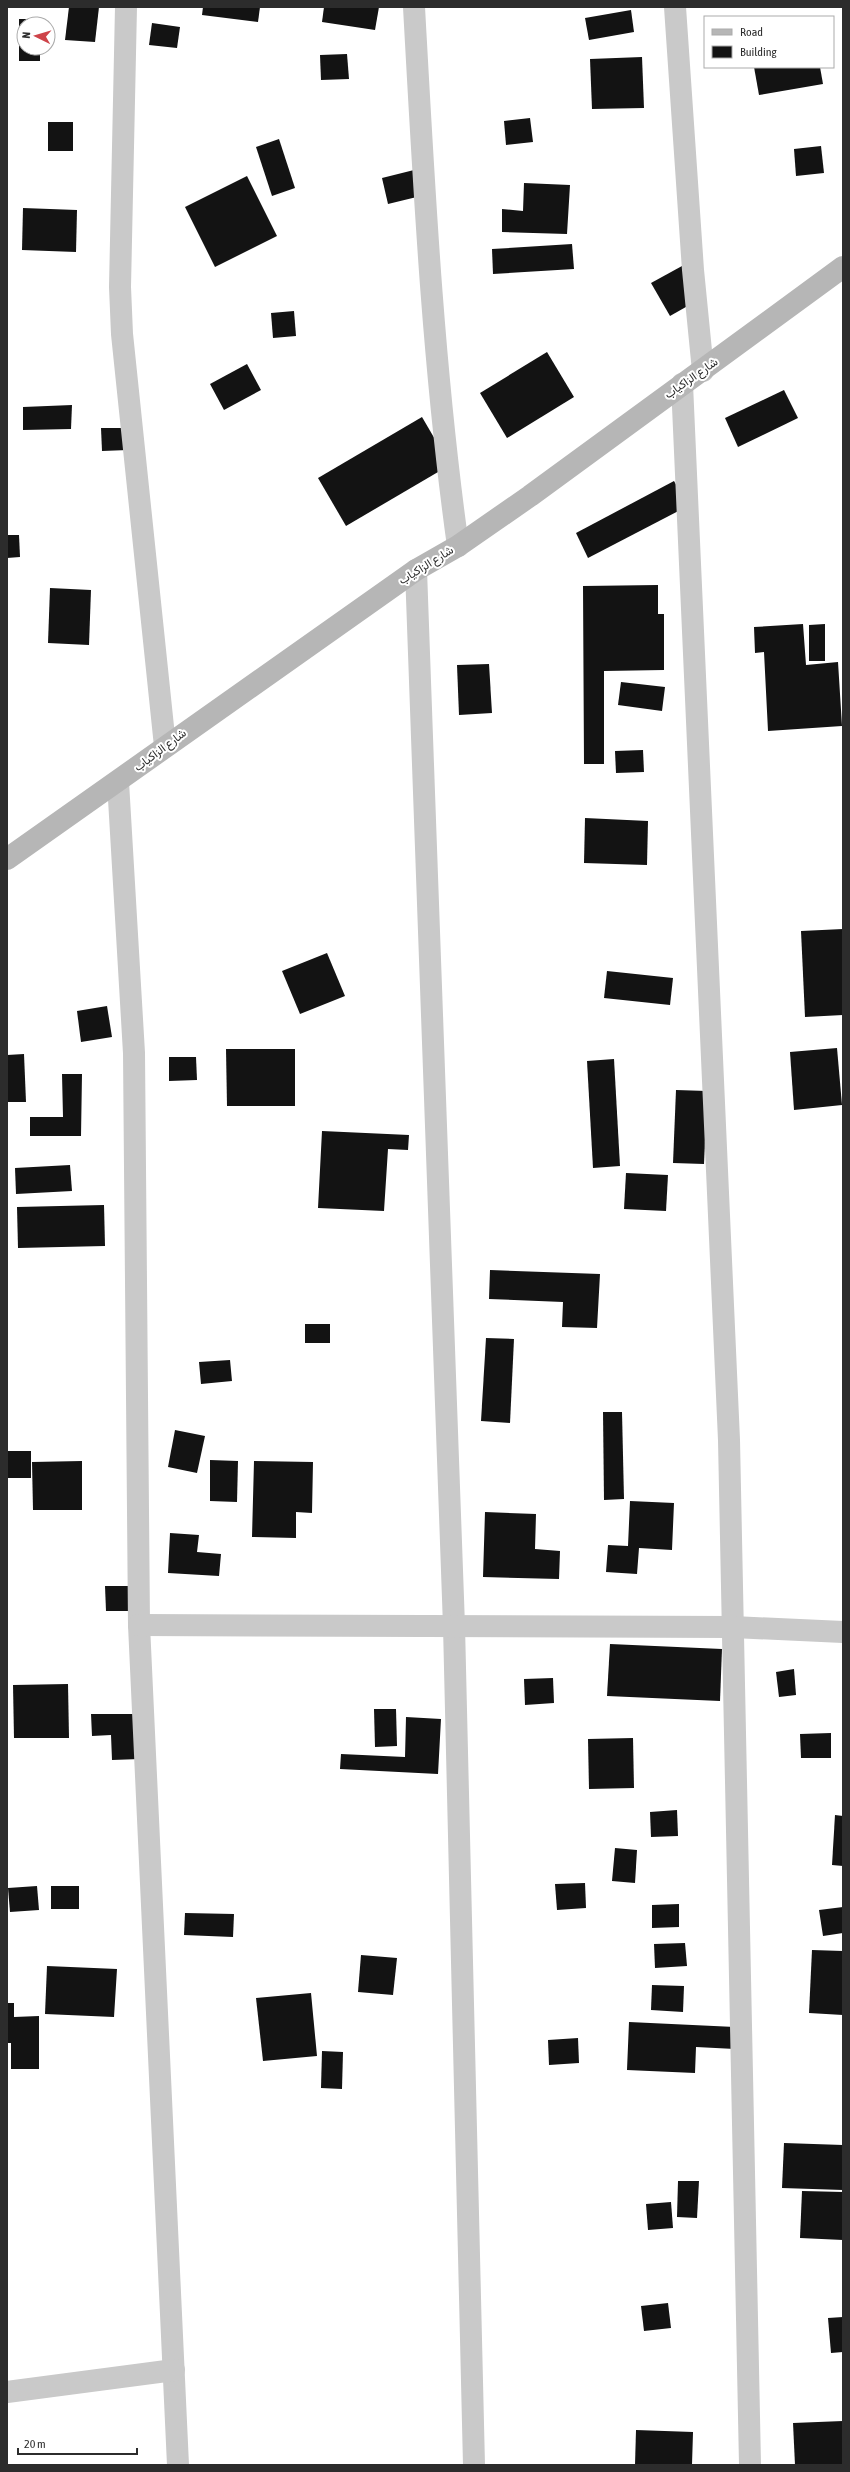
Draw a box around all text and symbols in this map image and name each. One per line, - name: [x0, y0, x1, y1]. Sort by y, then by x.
- north arrow: [16, 16, 56, 56]
- legend: [704, 16, 834, 68]
- text: Road: [740, 25, 763, 39]
- text: N: [20, 31, 32, 39]
- text: Building: [740, 45, 778, 59]
- street label: شارع الزاكياب: [662, 355, 722, 403]
- street label: شارع الزاكياب: [396, 543, 457, 589]
- street label: شارع الزاكياب: [131, 726, 190, 776]
- scale bar: [18, 2430, 137, 2456]
- text: 20 m: [24, 2437, 46, 2451]

